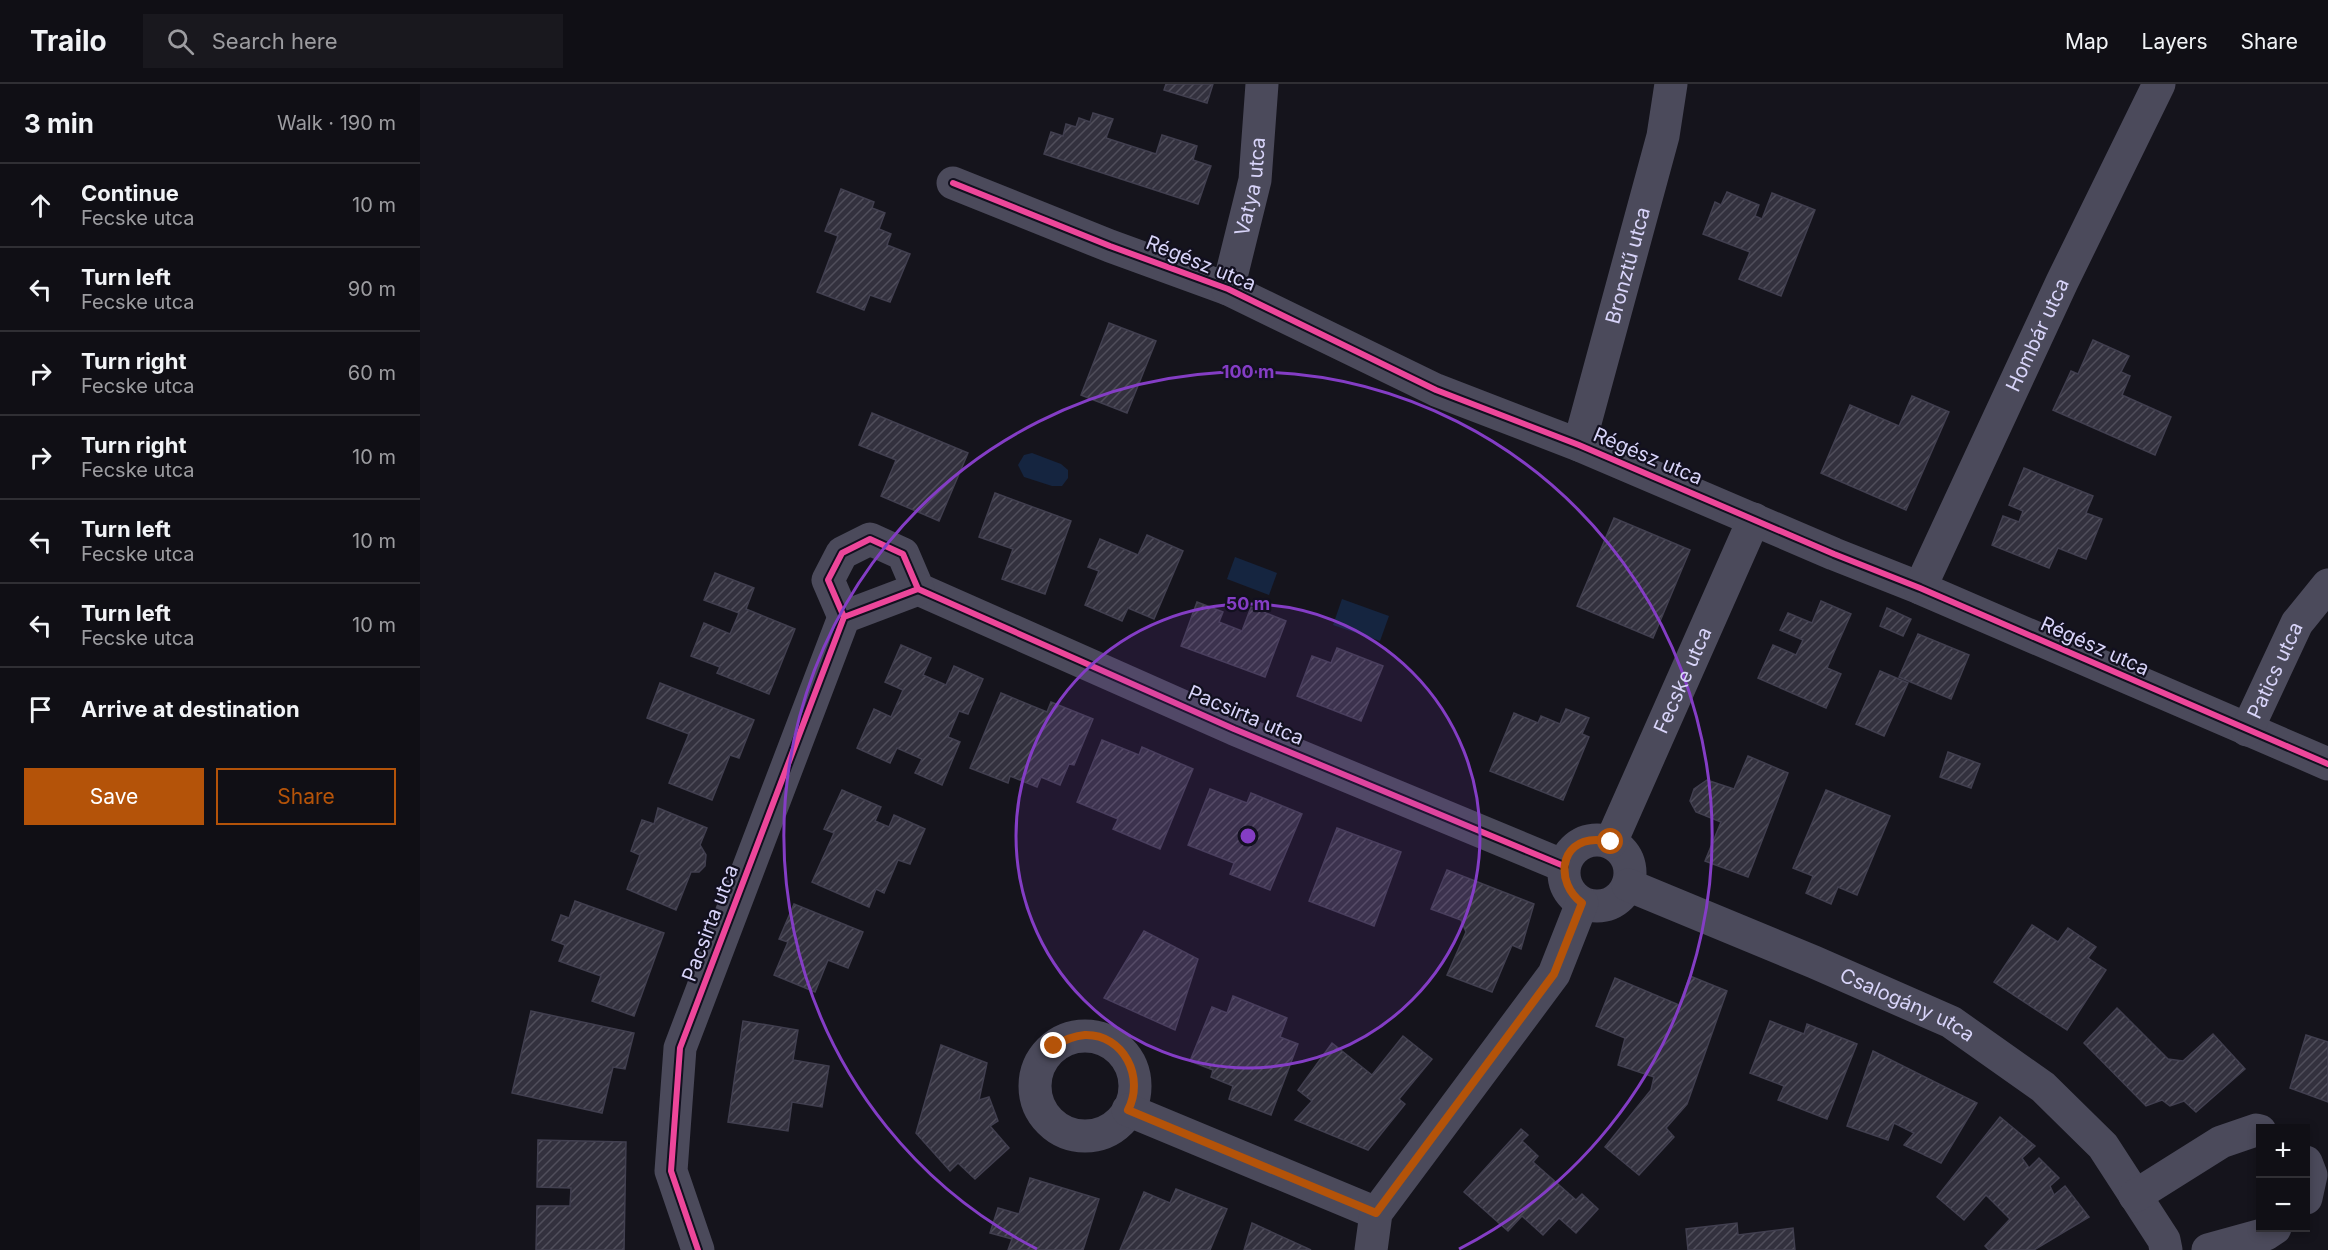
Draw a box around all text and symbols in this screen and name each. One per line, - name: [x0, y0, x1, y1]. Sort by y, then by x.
- search box: [143, 14, 563, 68]
- text: Trailo: [30, 24, 107, 58]
- icon: search: [164, 25, 197, 58]
- text: Search here: [212, 28, 338, 54]
- text: Map: [2065, 29, 2109, 54]
- text: Layers: [2142, 29, 2208, 54]
- text: Share: [2241, 29, 2298, 54]
- text: 3 min: [24, 108, 94, 139]
- text: Walk · 190 m: [277, 111, 396, 135]
- street label: Vatya utca: [1230, 137, 1270, 239]
- text: Continue: [81, 180, 179, 206]
- icon: ahead: [24, 189, 57, 222]
- text: 10 m: [352, 193, 396, 217]
- street label: Bronztű utca: [1600, 204, 1655, 327]
- text: Fecske utca: [81, 206, 195, 230]
- street label: Régész utca: [1143, 230, 1259, 296]
- text: Turn left: [81, 264, 171, 290]
- icon: left: [24, 273, 57, 306]
- street label: Hombár utca: [2001, 274, 2074, 395]
- text: 90 m: [348, 277, 396, 301]
- text: Fecske utca: [81, 290, 195, 314]
- text: Turn right: [81, 348, 187, 374]
- icon: right: [24, 357, 57, 390]
- text: 60 m: [348, 361, 396, 385]
- text: 100 m: [1222, 361, 1274, 382]
- text: Fecske utca: [81, 374, 195, 398]
- street label: Régész utca: [1590, 422, 1706, 490]
- text: Turn right: [81, 432, 187, 458]
- icon: right: [24, 441, 57, 474]
- text: 10 m: [352, 445, 396, 469]
- text: Fecske utca: [81, 458, 195, 482]
- text: Turn left: [81, 516, 171, 542]
- icon: left: [24, 525, 57, 558]
- text: 10 m: [352, 529, 396, 553]
- text: Fecske utca: [81, 542, 195, 566]
- text: 50 m: [1226, 593, 1270, 614]
- text: Turn left: [81, 600, 171, 626]
- icon: left: [24, 609, 57, 642]
- street label: Régész utca: [2037, 611, 2153, 681]
- text: 10 m: [352, 613, 396, 637]
- street label: Patics utca: [2242, 618, 2308, 722]
- street label: Fecske utca: [1649, 623, 1717, 737]
- text: Fecske utca: [81, 626, 195, 650]
- street label: Pacsirta utca: [1185, 680, 1307, 750]
- icon: arrive: [24, 693, 57, 726]
- text: Arrive at destination: [81, 696, 300, 722]
- button: Save: [24, 768, 204, 825]
- button: Share: [216, 768, 396, 825]
- centre of rings: [1238, 826, 1258, 846]
- route start: [1597, 828, 1623, 854]
- street label: Pacsirta utca: [677, 861, 743, 985]
- street label: Csalogány utca: [1836, 963, 1979, 1047]
- route end: [1040, 1032, 1066, 1058]
- map controls: [2256, 1124, 2310, 1232]
- button: +: [2256, 1124, 2310, 1178]
- button: −: [2256, 1178, 2310, 1232]

